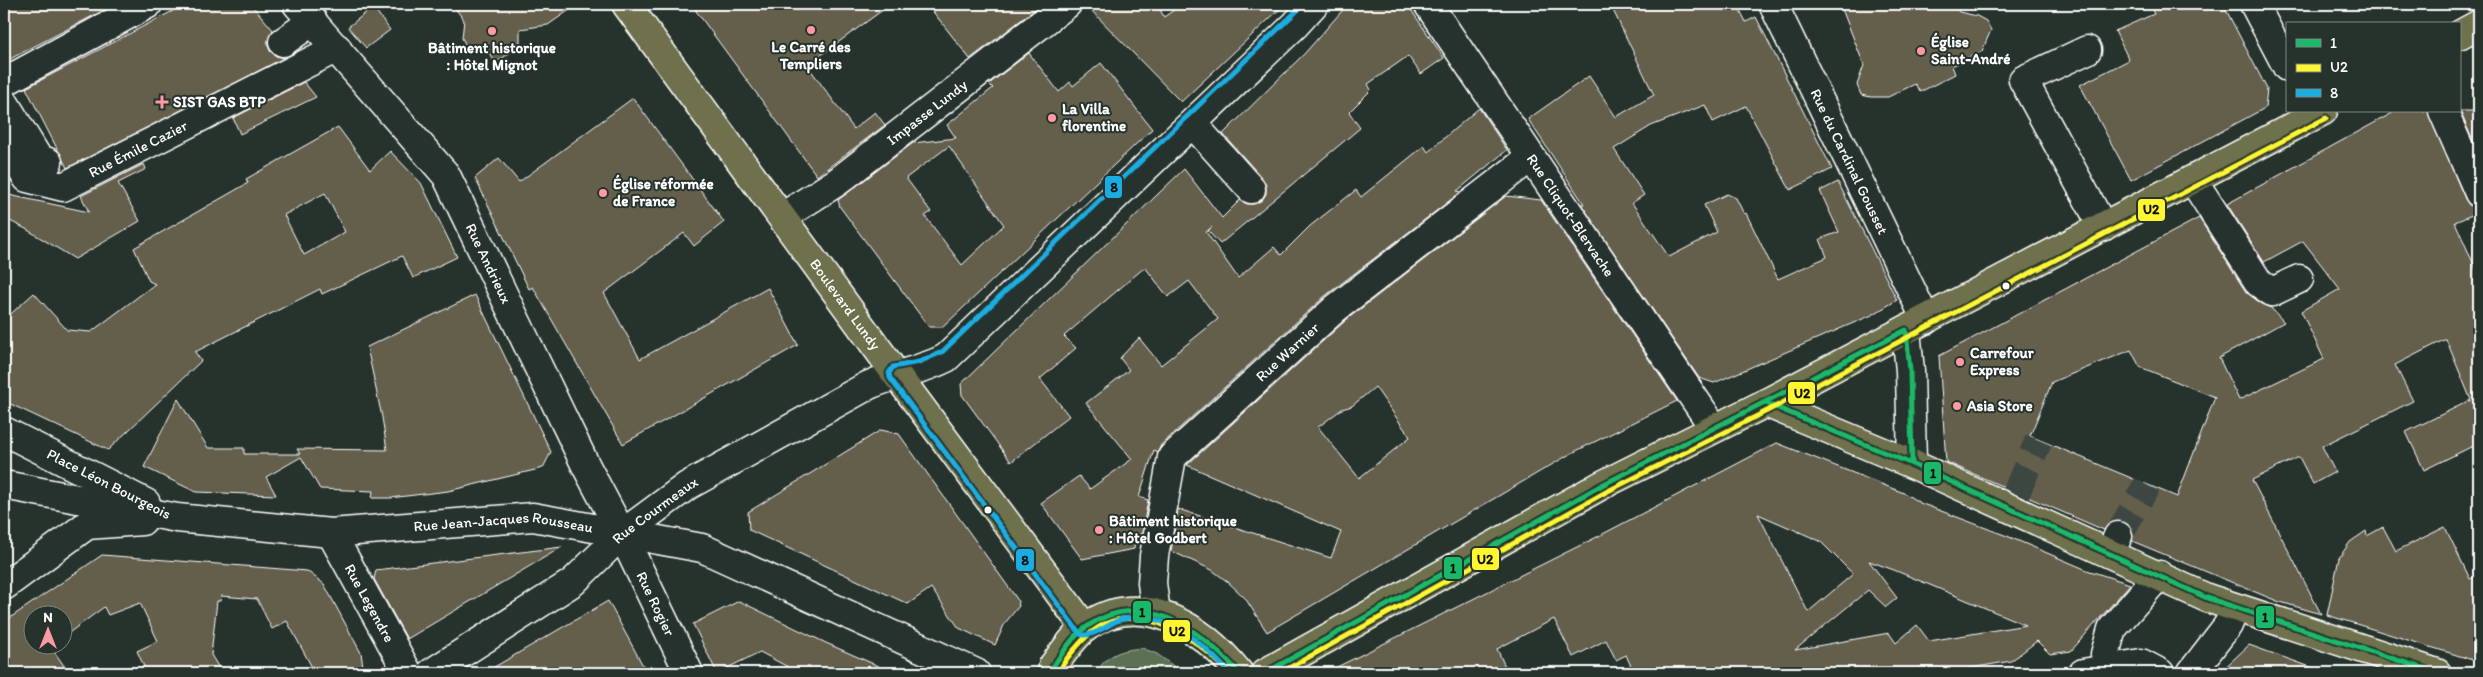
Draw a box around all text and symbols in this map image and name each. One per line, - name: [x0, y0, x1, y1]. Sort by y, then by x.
- legend: [2286, 22, 2460, 112]
- marker: Le Carré des Templiers: [805, 24, 817, 36]
- marker: Bâtiment historique : Hôtel Mignot: [486, 25, 498, 37]
- place label: Église Saint-André: [1931, 32, 2010, 68]
- text: 1: [2330, 34, 2337, 52]
- place label: Le Carré des Templiers: [771, 38, 851, 74]
- place label: Bâtiment historique : Hôtel Mignot: [428, 39, 556, 75]
- marker: Église Saint-André: [1915, 45, 1927, 57]
- text: U2: [2330, 58, 2348, 76]
- street label: Impasse Lundy: [883, 76, 971, 149]
- text: 8: [2330, 84, 2338, 102]
- street label: Rue du Cardinal Gousset: [1806, 86, 1892, 238]
- place label: SIST GAS BTP: [173, 93, 266, 111]
- marker: SIST GAS BTP: [155, 95, 169, 109]
- place label: La Villa florentine: [1062, 100, 1126, 135]
- marker: La Villa florentine: [1046, 112, 1058, 124]
- street label: Rue Émile Cazier: [86, 116, 190, 181]
- street label: Rue Cliquot-Blervache: [1523, 151, 1618, 280]
- place label: Église réformée de France: [613, 174, 714, 210]
- line badge: 8: [1104, 175, 1123, 199]
- text: 8: [1110, 179, 1118, 196]
- marker: Église réformée de France: [597, 187, 609, 199]
- line badge: U2: [2137, 198, 2166, 222]
- text: U2: [2143, 201, 2160, 218]
- street label: Rue Andrieux: [462, 221, 516, 307]
- street label: Boulevard Lundy: [806, 255, 885, 354]
- unlabelled marker: [2001, 281, 2011, 291]
- street label: Rue Warnier: [1252, 319, 1323, 385]
- place label: Carrefour Express: [1970, 344, 2035, 380]
- marker: Carrefour Express: [1954, 356, 1966, 368]
- line badge: U2: [1787, 381, 1816, 405]
- text: U2: [1794, 385, 1811, 402]
- place label: Asia Store: [1966, 397, 2033, 415]
- marker: Asia Store: [1951, 400, 1963, 412]
- street label: Place Léon Bourgeois: [44, 445, 174, 523]
- line badge: 1: [1923, 461, 1942, 485]
- text: 1: [1930, 465, 1937, 482]
- street label: Rue Courmeaux: [608, 472, 702, 548]
- unlabelled marker: [983, 505, 993, 515]
- street label: Rue Jean-Jacques Rousseau: [413, 508, 595, 537]
- place label: Bâtiment historique : Hôtel Godbert: [1109, 512, 1237, 547]
- marker: Bâtiment historique : Hôtel Godbert: [1093, 524, 1105, 536]
- line badge: U2: [1471, 547, 1500, 571]
- line badge: 8: [1015, 548, 1035, 572]
- text: U2: [1477, 551, 1494, 568]
- text: 8: [1021, 552, 1029, 569]
- line badge: 1: [1443, 556, 1463, 580]
- text: 1: [1450, 560, 1457, 577]
- street label: Rue Legendre: [341, 561, 398, 645]
- street label: Rue Rogier: [632, 569, 679, 639]
- line badge: 1: [1132, 600, 1152, 624]
- north arrow: [22, 604, 72, 654]
- text: 1: [1139, 604, 1146, 621]
- line badge: 1: [2255, 605, 2275, 629]
- text: N: [43, 609, 53, 626]
- text: 1: [2262, 609, 2269, 626]
- line badge: U2: [1162, 619, 1191, 643]
- text: U2: [1169, 623, 1186, 640]

